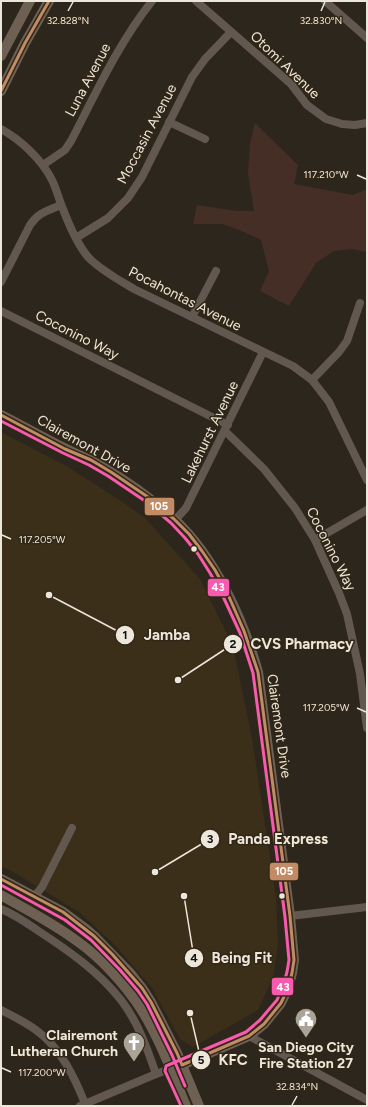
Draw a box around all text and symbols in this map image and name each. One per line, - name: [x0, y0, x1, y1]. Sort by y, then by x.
- text: 32.828°N: [47, 14, 89, 27]
- text: 32.830°N: [300, 14, 342, 27]
- street label: Otomi Avenue: [247, 28, 324, 103]
- street label: Luna Avenue: [62, 40, 115, 120]
- street label: Moccasin Avenue: [114, 81, 181, 187]
- text: 117.210°W: [303, 168, 349, 181]
- street label: Pocahontas Avenue: [126, 263, 245, 335]
- street label: Coconino Way: [32, 307, 122, 364]
- street label: Lakehurst Avenue: [178, 378, 242, 486]
- street label: Clairemont Drive: [34, 411, 134, 477]
- line badge: 105: [144, 497, 175, 516]
- text: 105: [150, 500, 168, 513]
- street label: Coconino Way: [303, 504, 360, 594]
- text: 117.205°W: [19, 533, 66, 546]
- unlabelled marker: [189, 544, 199, 554]
- line badge: 43: [207, 578, 230, 597]
- text: 43: [211, 581, 225, 594]
- callout: Jamba: [115, 622, 198, 649]
- text: Jamba: [144, 626, 190, 644]
- text: 1: [122, 628, 128, 642]
- callout: CVS Pharmacy: [223, 630, 362, 657]
- text: CVS Pharmacy: [250, 635, 354, 653]
- text: 2: [230, 637, 237, 651]
- street label: Clairemont Drive: [263, 673, 295, 779]
- text: 117.205°W: [303, 701, 350, 714]
- callout: Panda Express: [200, 825, 336, 852]
- text: Panda Express: [228, 830, 328, 848]
- text: 3: [207, 832, 214, 846]
- line badge: 105: [269, 862, 299, 881]
- text: 105: [275, 865, 293, 878]
- unlabelled marker: [277, 891, 287, 901]
- callout: Being Fit: [184, 944, 281, 971]
- text: Being Fit: [212, 949, 272, 967]
- text: 4: [190, 951, 198, 965]
- line badge: 43: [271, 977, 294, 996]
- text: 43: [276, 981, 290, 994]
- public building icon: San Diego City Fire Station 27: [293, 1006, 319, 1039]
- place label: Clairemont Lutheran Church: [10, 1027, 118, 1060]
- church icon: Clairemont Lutheran Church: [121, 1030, 147, 1063]
- place label: San Diego City Fire Station 27: [258, 1039, 355, 1072]
- callout: KFC: [191, 1046, 256, 1073]
- text: KFC: [218, 1051, 248, 1069]
- text: 5: [198, 1053, 205, 1067]
- text: 117.200°W: [18, 1066, 66, 1079]
- text: 32.834°N: [276, 1080, 318, 1093]

